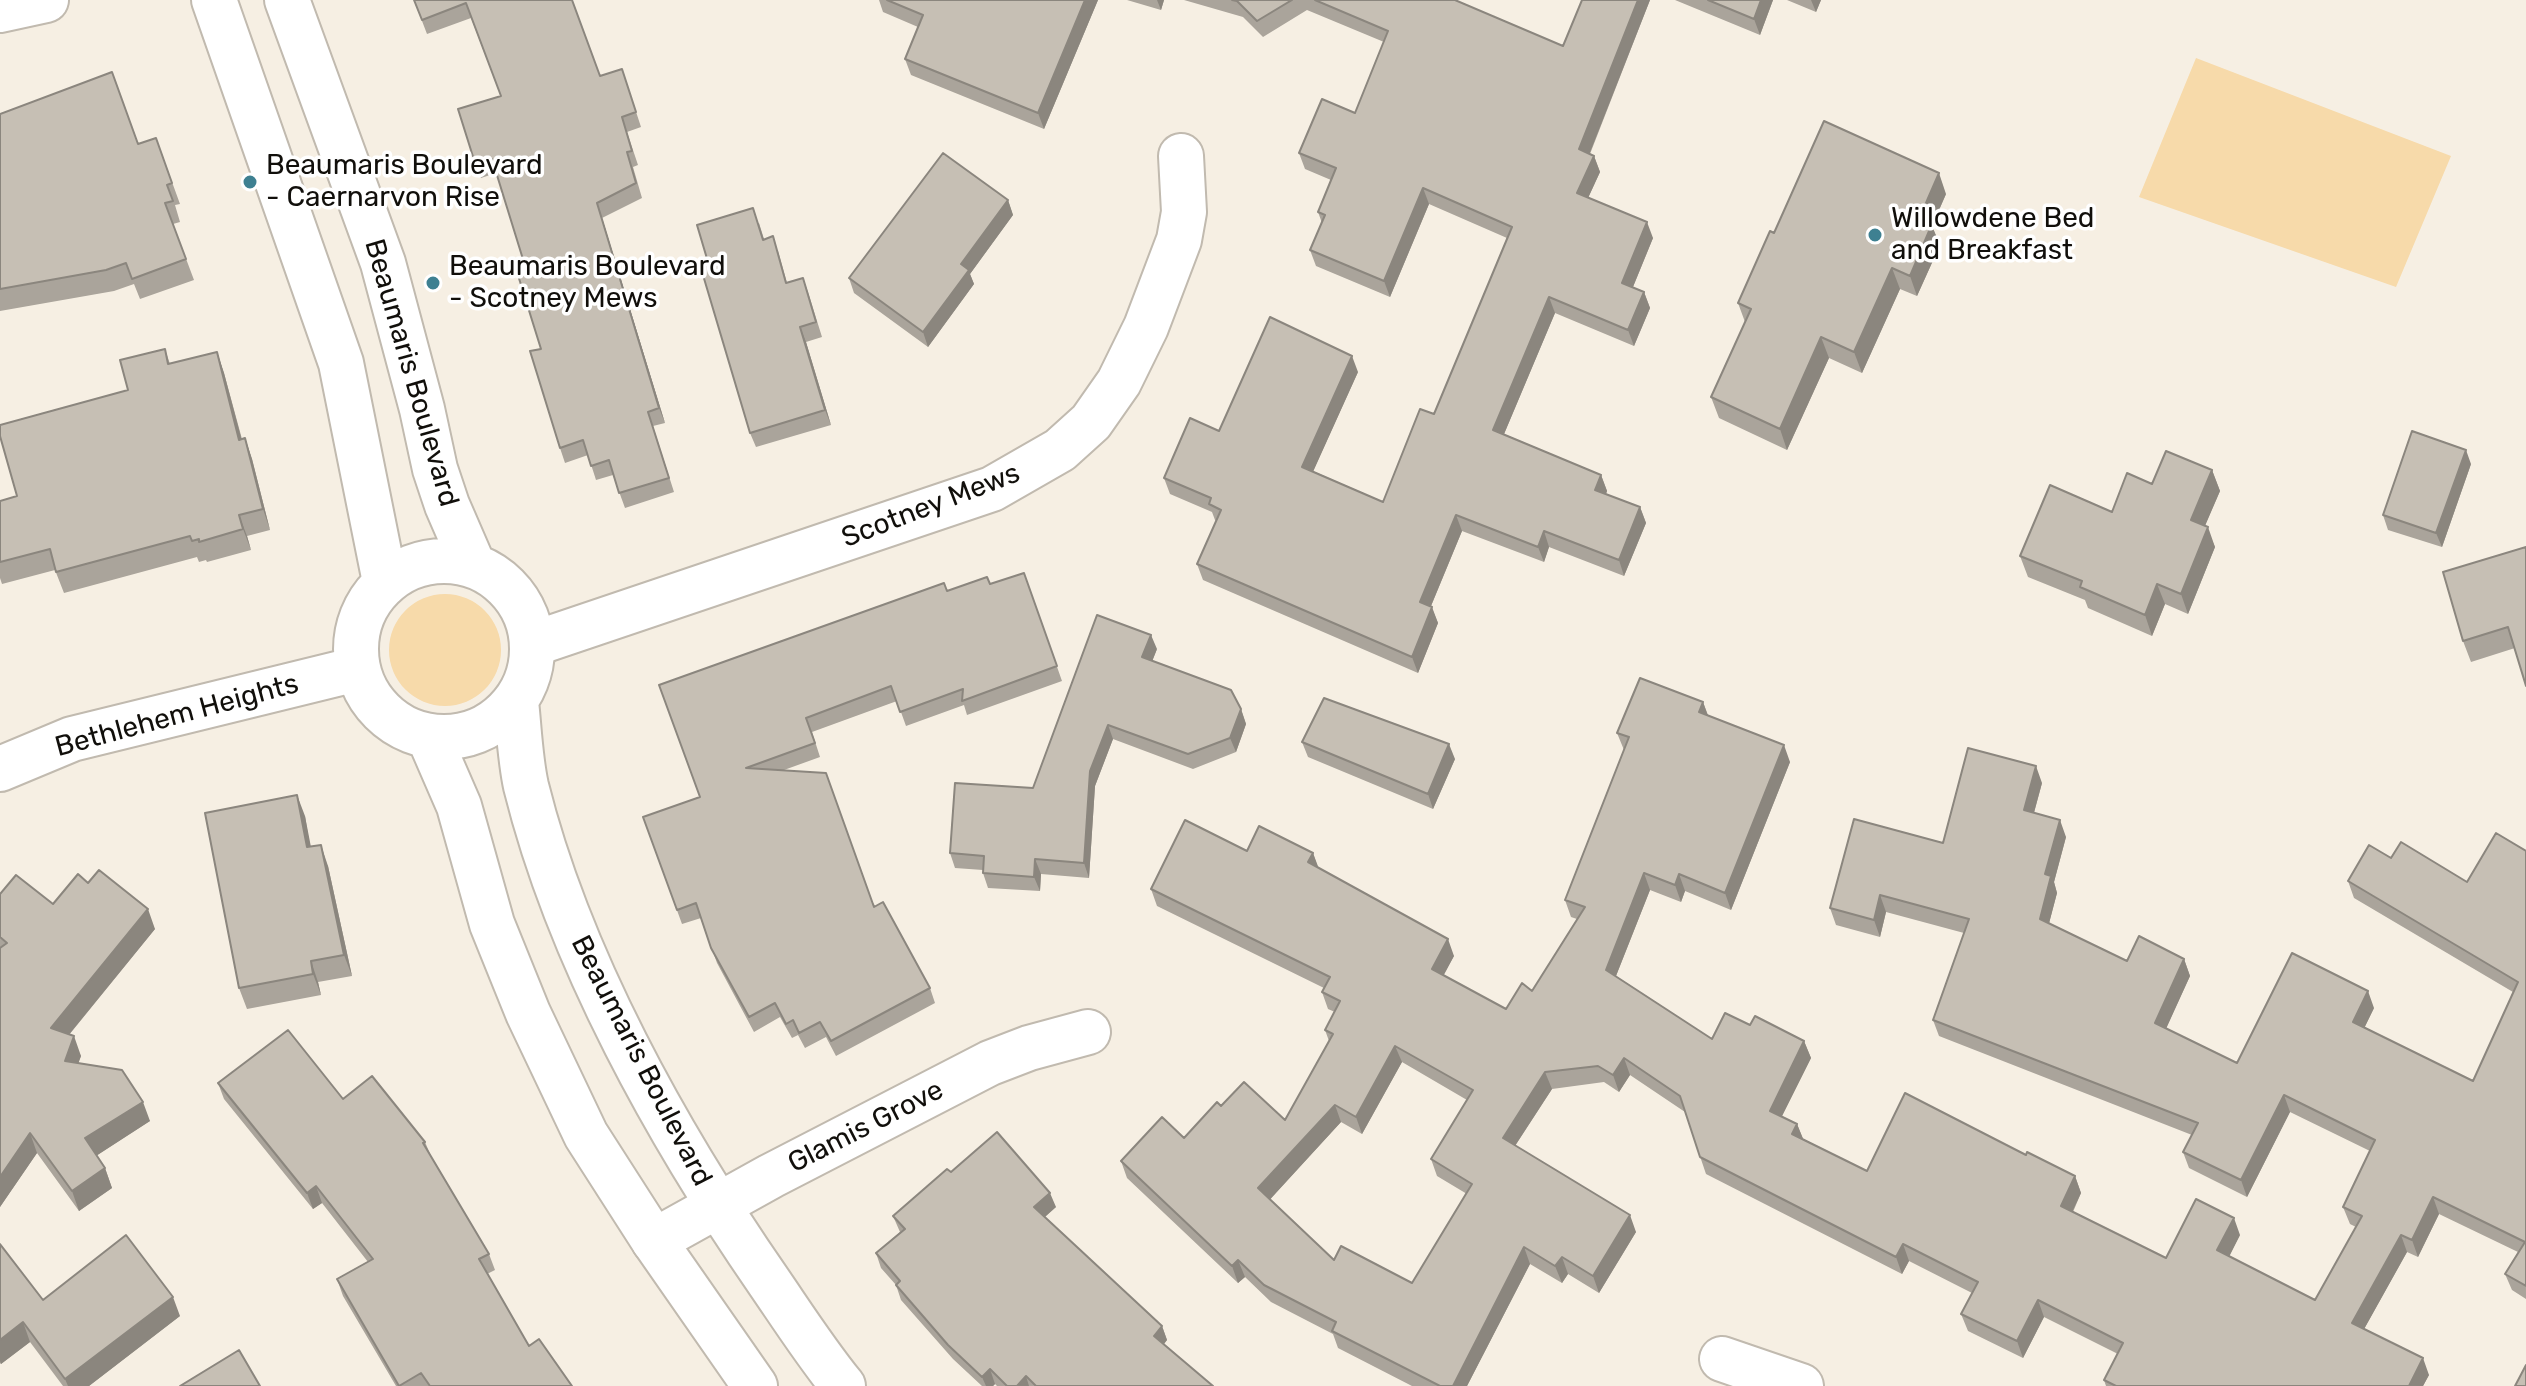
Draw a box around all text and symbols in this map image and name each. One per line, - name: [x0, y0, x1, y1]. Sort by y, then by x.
- place label: Beaumaris Boulevard - Caernarvon Rise: [266, 149, 543, 215]
- marker: Beaumaris Boulevard - Caernarvon Rise: [241, 173, 259, 191]
- place label: Willowdene Bed and Breakfast: [1891, 202, 2094, 268]
- marker: Willowdene Bed and Breakfast: [1866, 226, 1884, 244]
- street label: Beaumaris Boulevard: [357, 235, 465, 511]
- place label: Beaumaris Boulevard - Scotney Mews: [449, 250, 726, 316]
- marker: Beaumaris Boulevard - Scotney Mews: [424, 274, 442, 292]
- street label: Scotney Mews: [837, 457, 1025, 555]
- street label: Bethlehem Heights: [52, 667, 302, 765]
- street label: Beaumaris Boulevard: [563, 930, 719, 1192]
- street label: Glamis Grove: [783, 1073, 949, 1181]

